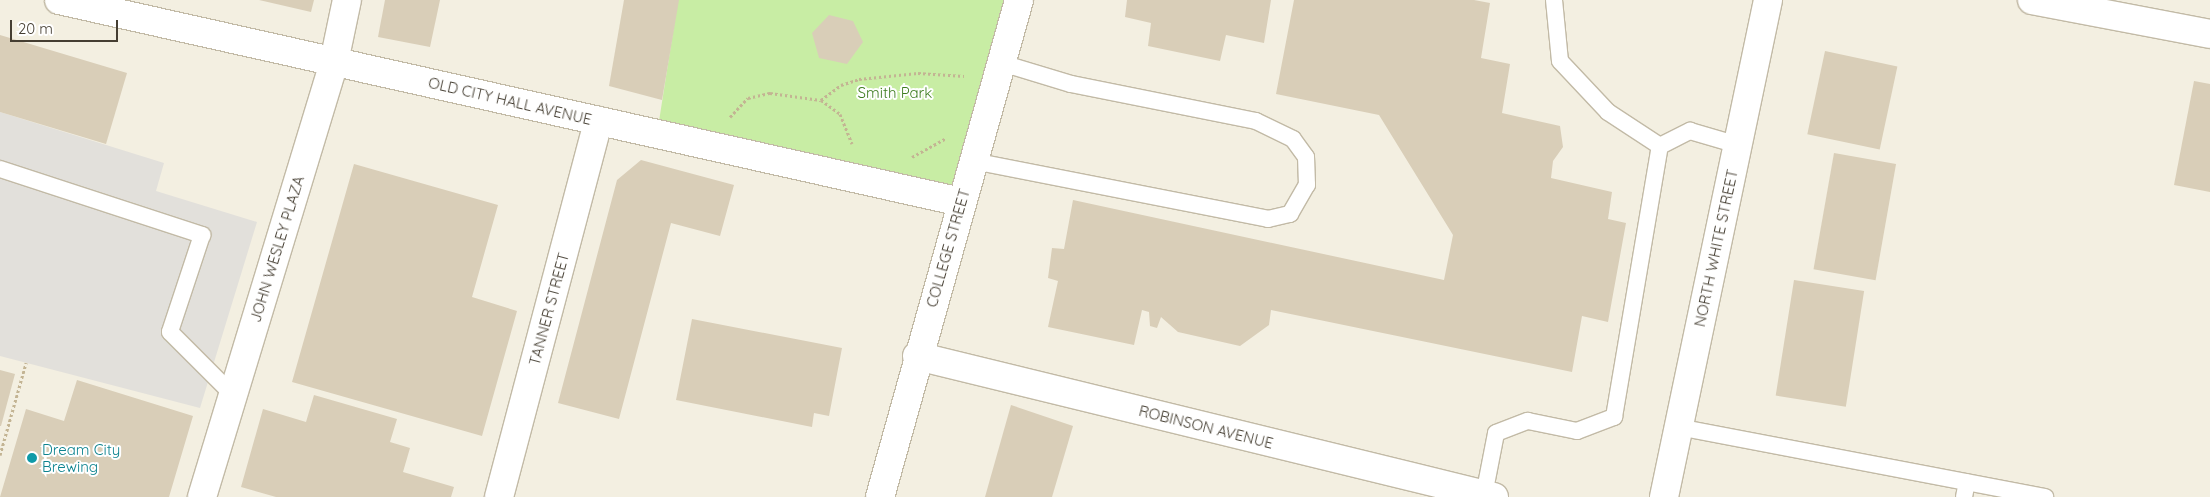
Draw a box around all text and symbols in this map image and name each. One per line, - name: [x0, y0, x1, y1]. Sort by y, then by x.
- scale bar: [12, 10, 120, 42]
- text: 20 m: [18, 19, 53, 38]
- street label: OLD CITY HALL AVENUE: [427, 73, 593, 129]
- park label: Smith Park: [858, 84, 932, 102]
- street label: NORTH WHITE STREET: [1691, 168, 1741, 328]
- street label: JOHN WESLEY PLAZA: [246, 174, 308, 324]
- street label: COLLEGE STREET: [922, 187, 974, 309]
- street label: TANNER STREET: [525, 251, 573, 367]
- street label: ROBINSON AVENUE: [1137, 402, 1275, 452]
- place label: Dream City Brewing: [42, 440, 120, 475]
- marker: Dream City Brewing: [26, 452, 38, 464]

